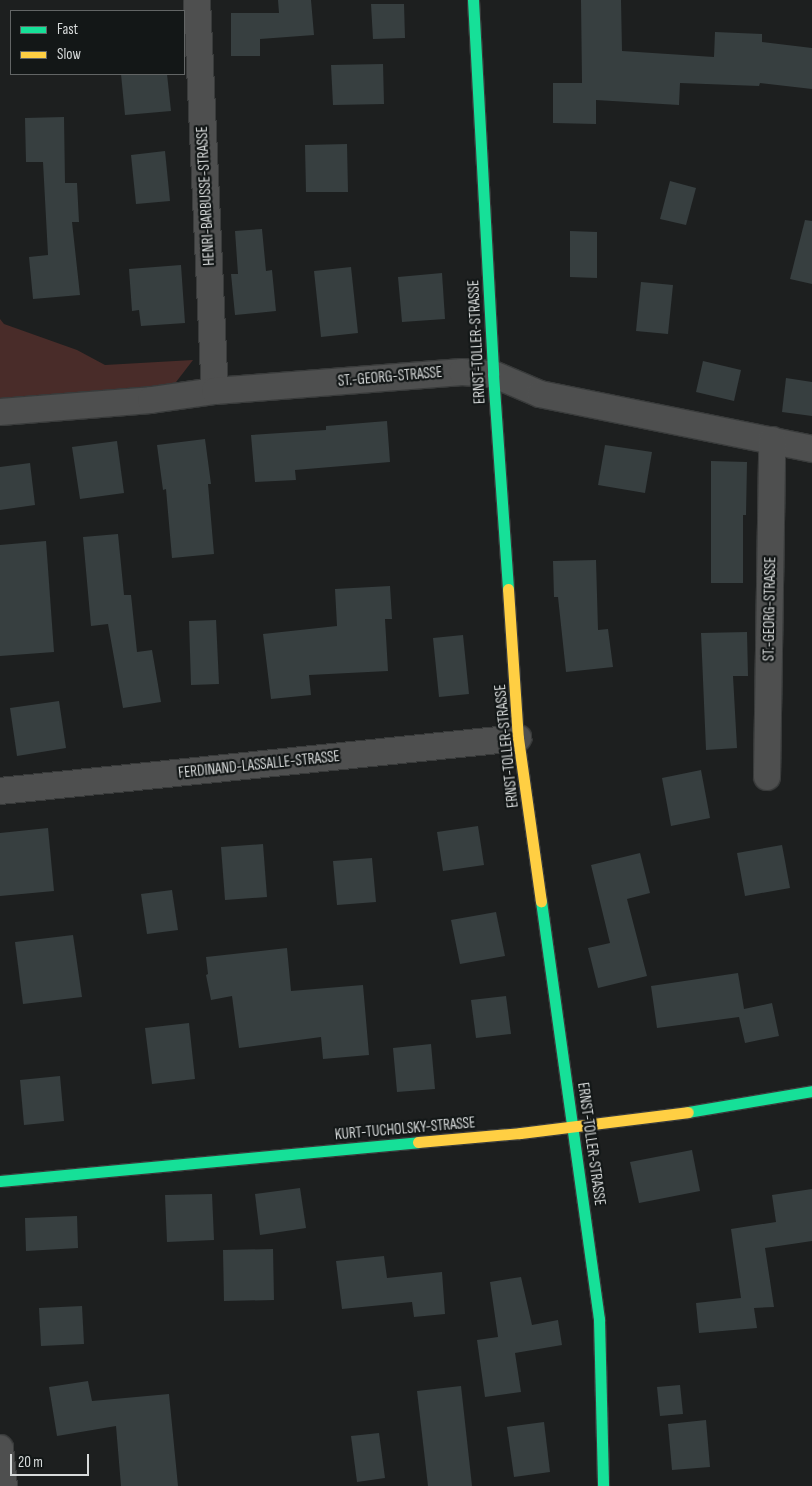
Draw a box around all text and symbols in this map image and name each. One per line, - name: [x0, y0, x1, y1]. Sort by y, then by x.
- legend: [10, 10, 185, 75]
- text: Fast: [57, 20, 78, 39]
- text: Slow: [57, 45, 81, 64]
- street label: HENRI-BARBUSSE-STRASSE: [193, 126, 219, 266]
- street label: ERNST-TOLLER-STRASSE: [465, 280, 489, 404]
- street label: ST.-GEORG-STRASSE: [337, 363, 443, 391]
- street label: ST.-GEORG-STRASSE: [760, 557, 780, 661]
- street label: ERNST-TOLLER-STRASSE: [492, 683, 522, 809]
- street label: FERDINAND-LASSALLE-STRASSE: [177, 748, 341, 782]
- street label: ERNST-TOLLER-STRASSE: [573, 1081, 609, 1207]
- street label: KURT-TUCHOLSKY-STRASSE: [334, 1114, 476, 1144]
- scale bar: [12, 1444, 91, 1476]
- text: 20 m: [18, 1453, 43, 1472]

